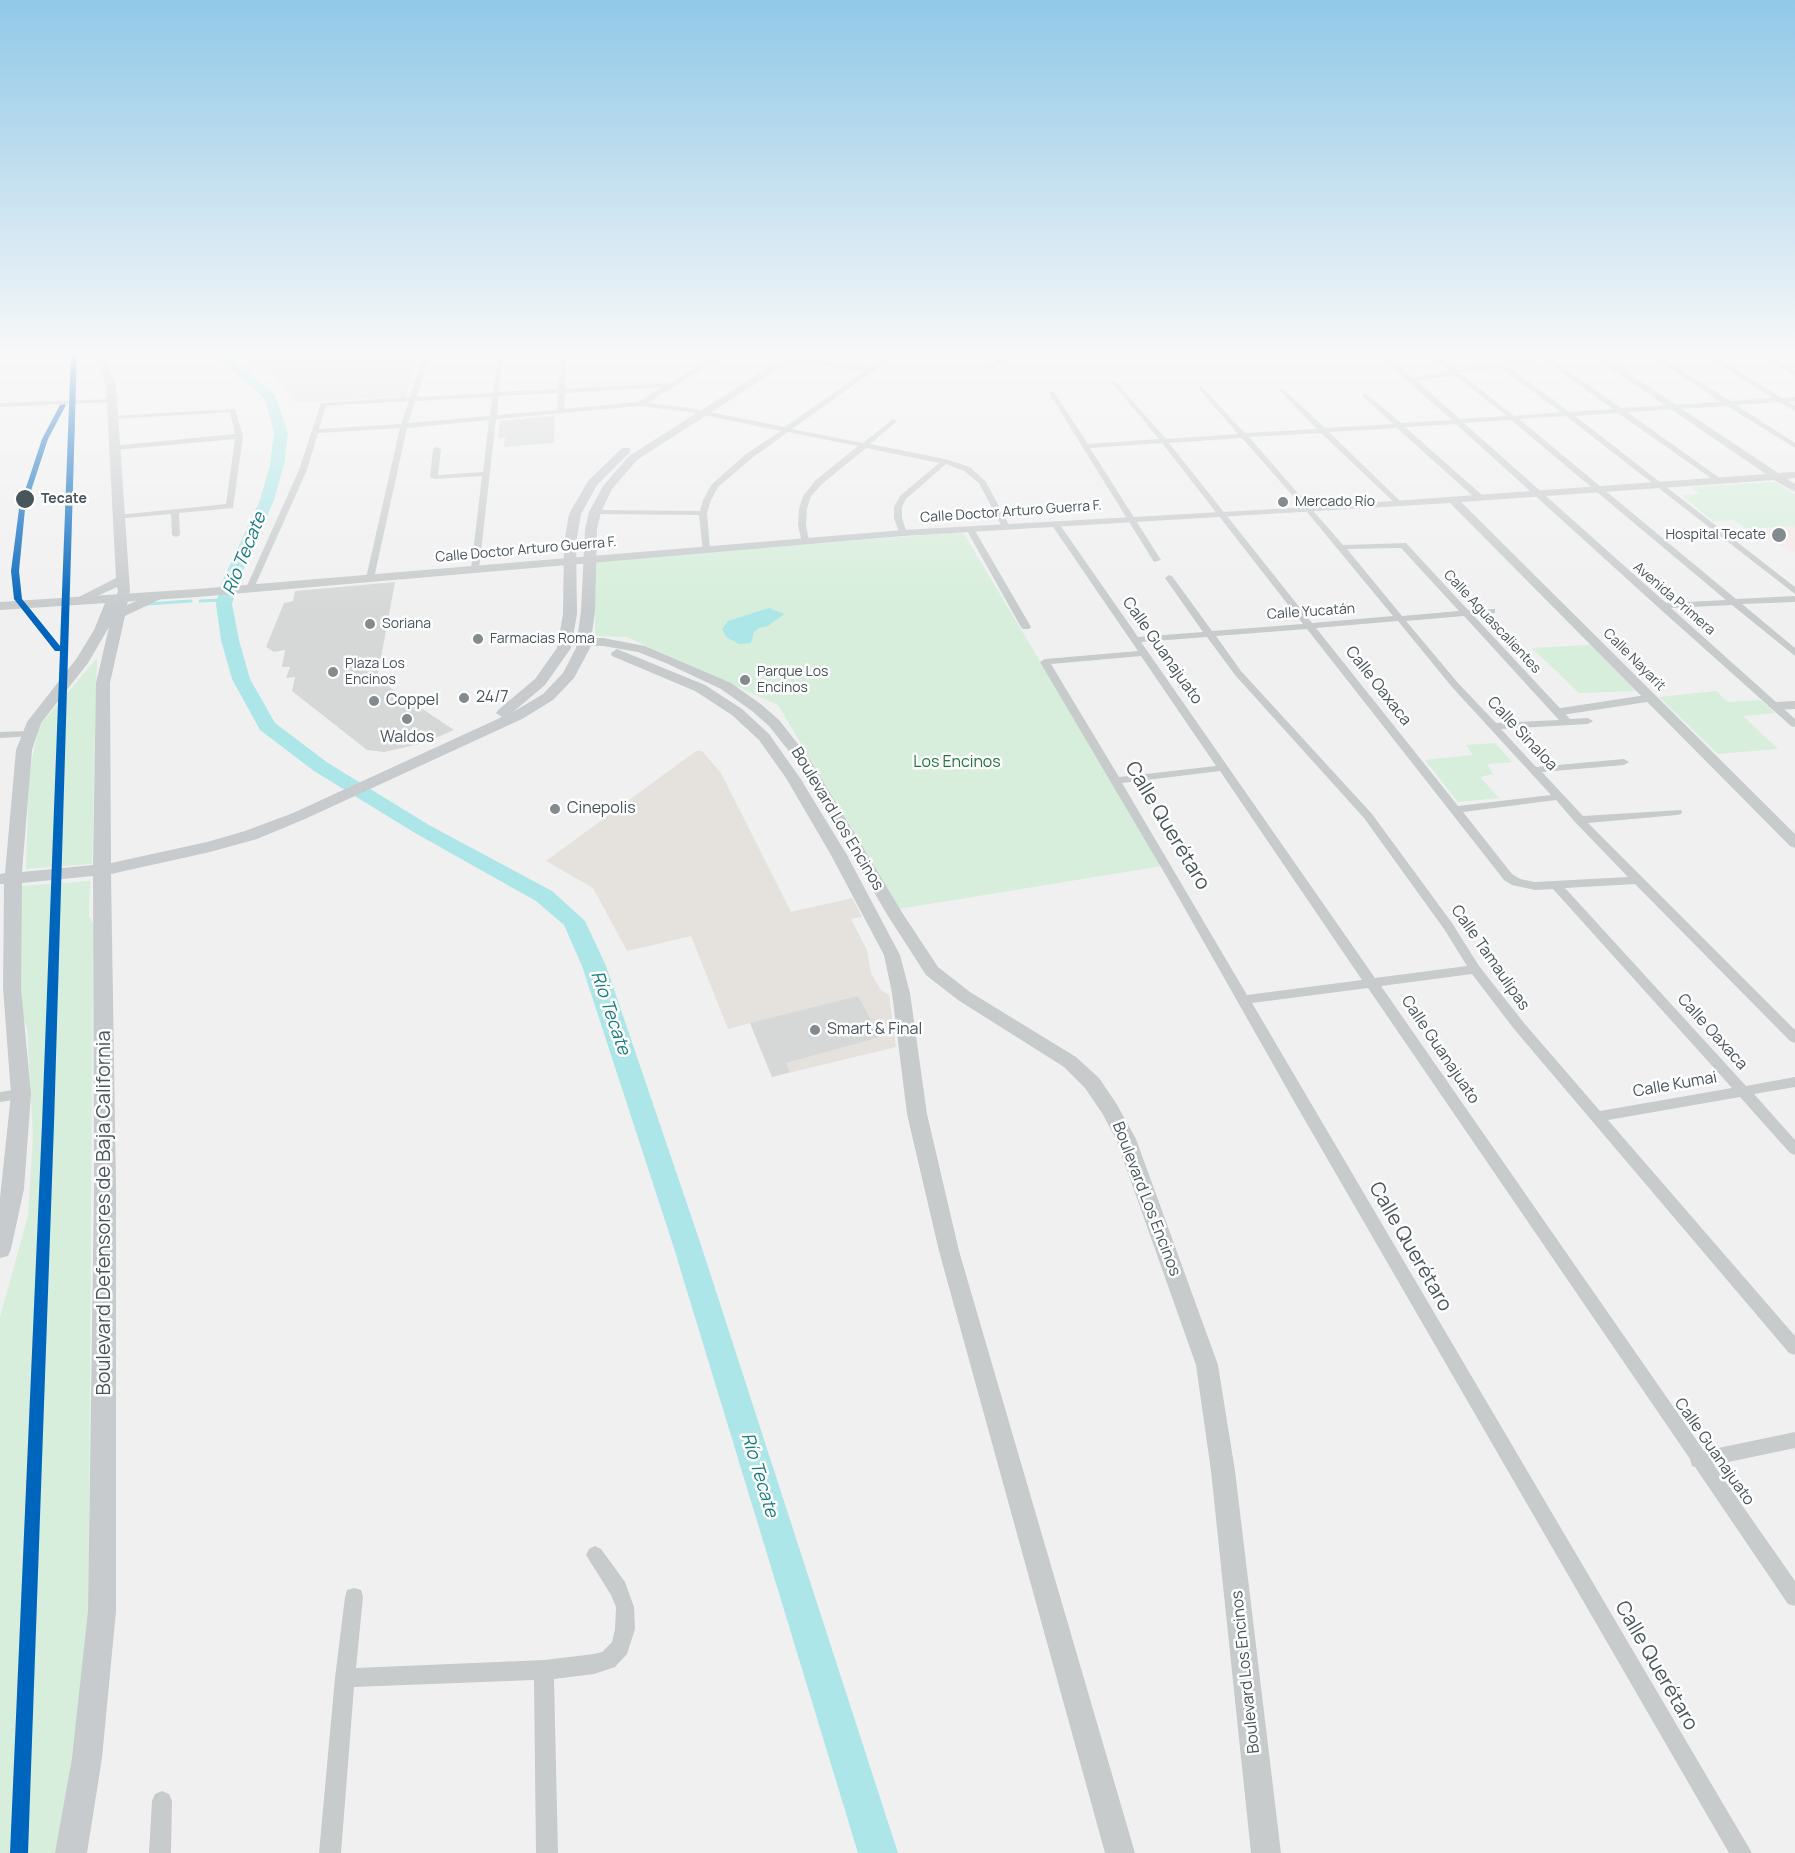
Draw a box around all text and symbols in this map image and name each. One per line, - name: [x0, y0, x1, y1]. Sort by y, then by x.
- marker: Tecate: [14, 488, 36, 510]
- place label: Tecate: [41, 491, 87, 507]
- place label: Mercado Río: [1295, 494, 1375, 510]
- marker: Mercado Río: [1276, 495, 1290, 509]
- street label: Calle Doctor Arturo Guerra F.: [920, 497, 1102, 527]
- water label: Río Tecate: [219, 510, 271, 598]
- marker: Hospital Tecate: [1770, 526, 1788, 544]
- place label: Hospital Tecate: [1665, 527, 1766, 543]
- street label: Calle Doctor Arturo Guerra F.: [435, 534, 617, 566]
- street label: Avenida Primera: [1630, 559, 1718, 639]
- street label: Calle Aguascalientes: [1440, 567, 1544, 677]
- street label: Calle Guanajuato: [1118, 594, 1206, 708]
- street label: Calle Yucatán: [1267, 601, 1355, 623]
- place label: Soriana: [382, 616, 431, 632]
- marker: Soriana: [363, 617, 377, 631]
- street label: Calle Nayarit: [1599, 625, 1669, 695]
- place label: Farmacias Roma: [490, 631, 595, 647]
- marker: Farmacias Roma: [471, 632, 485, 646]
- street label: Calle Oaxaca: [1341, 642, 1415, 730]
- place label: Plaza Los Encinos: [345, 656, 405, 688]
- place label: Parque Los Encinos: [757, 664, 828, 696]
- marker: Plaza Los Encinos: [326, 665, 340, 679]
- marker: Parque Los Encinos: [738, 673, 752, 687]
- place label: 24/7: [476, 688, 508, 708]
- place label: Coppel: [386, 691, 439, 711]
- marker: 24/7: [457, 691, 471, 705]
- street label: Calle Sinaloa: [1483, 693, 1561, 775]
- marker: Coppel: [367, 694, 381, 708]
- marker: Waldos: [400, 712, 414, 726]
- place label: Waldos: [380, 728, 434, 748]
- street label: Boulevard Los Encinos: [787, 744, 887, 894]
- park label: Los Encinos: [913, 753, 1001, 773]
- street label: Calle Querétaro: [1119, 758, 1215, 894]
- place label: Cinepolis: [567, 799, 636, 819]
- marker: Cinepolis: [548, 802, 562, 816]
- street label: Calle Tamaulipas: [1447, 902, 1533, 1014]
- water label: Río Tecate: [586, 968, 634, 1058]
- street label: Calle Oaxaca: [1673, 990, 1751, 1074]
- street label: Calle Guanajuato: [1397, 992, 1483, 1108]
- place label: Smart & Final: [827, 1020, 922, 1040]
- marker: Smart & Final: [808, 1023, 822, 1037]
- street label: Boulevard Defensores de Baja California: [92, 1030, 116, 1396]
- street label: Calle Kumai: [1631, 1068, 1719, 1102]
- street label: Boulevard Los Encinos: [1108, 1119, 1184, 1279]
- street label: Calle Querétaro: [1363, 1178, 1457, 1316]
- street label: Calle Guanajuato: [1670, 1395, 1758, 1509]
- water label: Río Tecate: [736, 1430, 782, 1520]
- street label: Boulevard Los Encinos: [1228, 1590, 1264, 1754]
- street label: Calle Querétaro: [1609, 1597, 1703, 1735]

